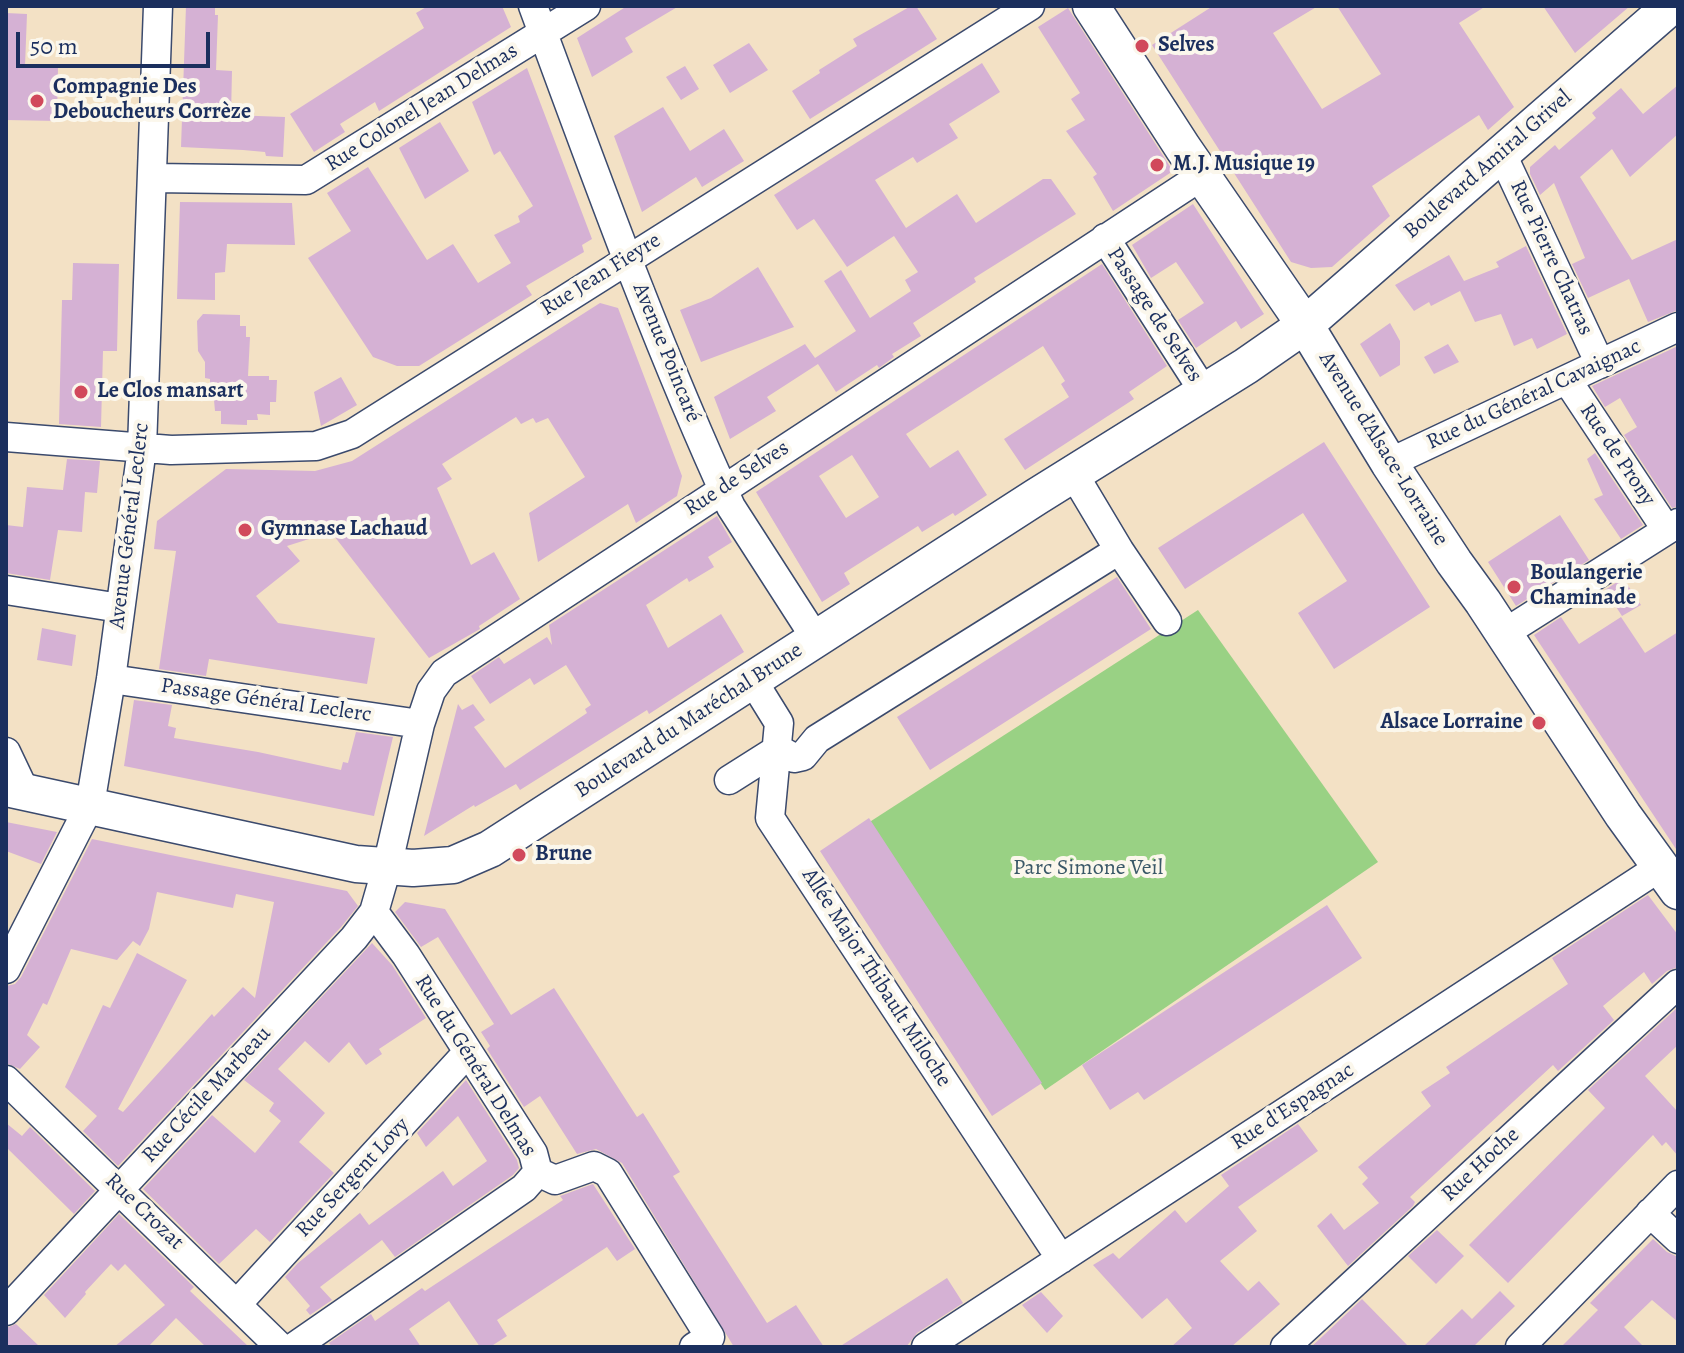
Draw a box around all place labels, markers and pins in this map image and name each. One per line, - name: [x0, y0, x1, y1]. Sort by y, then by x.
- place label: Selves: [1158, 33, 1214, 59]
- marker: Selves: [1133, 37, 1151, 55]
- place label: Compagnie Des Deboucheurs Corrèze: [53, 75, 251, 126]
- marker: Compagnie Des Deboucheurs Corrèze: [28, 92, 46, 110]
- place label: M.J. Musique 19: [1173, 152, 1315, 178]
- marker: M.J. Musique 19: [1148, 156, 1166, 174]
- place label: Le Clos mansart: [97, 379, 244, 405]
- marker: Le Clos mansart: [72, 383, 90, 401]
- place label: Gymnase Lachaud: [261, 517, 428, 543]
- marker: Gymnase Lachaud: [236, 521, 254, 539]
- place label: Boulangerie Chaminade: [1530, 561, 1643, 612]
- marker: Boulangerie Chaminade: [1505, 578, 1523, 596]
- place label: Alsace Lorraine: [1380, 710, 1523, 736]
- marker: Alsace Lorraine: [1530, 714, 1548, 732]
- place label: Brune: [535, 842, 592, 868]
- marker: Brune: [510, 846, 528, 864]

